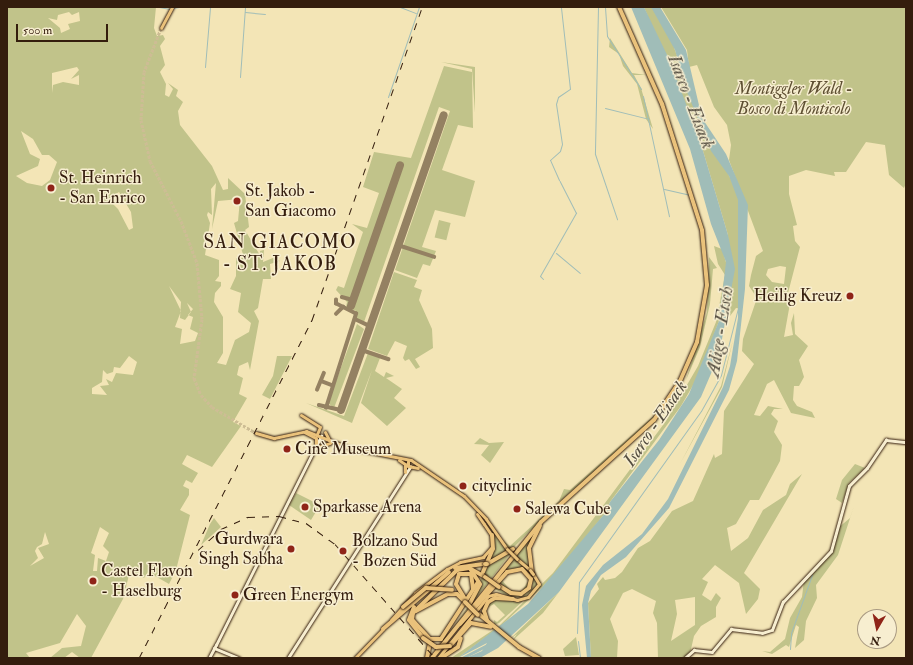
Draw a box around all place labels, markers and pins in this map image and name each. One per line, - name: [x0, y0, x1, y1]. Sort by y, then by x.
- place label: St. Heinrich - San Enrico: [59, 168, 145, 208]
- place label: St. Jakob - San Giacomo: [245, 181, 336, 221]
- marker: St. Heinrich - San Enrico: [46, 183, 56, 193]
- marker: St. Jakob - San Giacomo: [232, 196, 242, 206]
- place label: Heilig Kreuz: [754, 286, 842, 306]
- marker: Heilig Kreuz: [845, 291, 855, 301]
- place label: Cinè Museum: [295, 439, 391, 459]
- marker: Cinè Museum: [282, 444, 292, 454]
- place label: cityclinic: [472, 476, 532, 496]
- marker: cityclinic: [457, 480, 469, 492]
- place label: Sparkasse Arena: [313, 497, 422, 517]
- place label: Salewa Cube: [525, 499, 610, 519]
- marker: Sparkasse Arena: [300, 502, 310, 512]
- marker: Salewa Cube: [512, 504, 522, 514]
- place label: Gurdwara Singh Sabha: [199, 529, 283, 569]
- place label: Bolzano Sud - Bozen Süd: [352, 531, 438, 571]
- marker: Gurdwara Singh Sabha: [286, 544, 296, 554]
- marker: Bolzano Sud - Bozen Süd: [337, 545, 349, 557]
- place label: Castel Flavon - Haselburg: [101, 561, 193, 601]
- marker: Castel Flavon - Haselburg: [88, 576, 98, 586]
- place label: Green Energym: [243, 585, 354, 605]
- marker: Green Energym: [230, 590, 240, 600]

